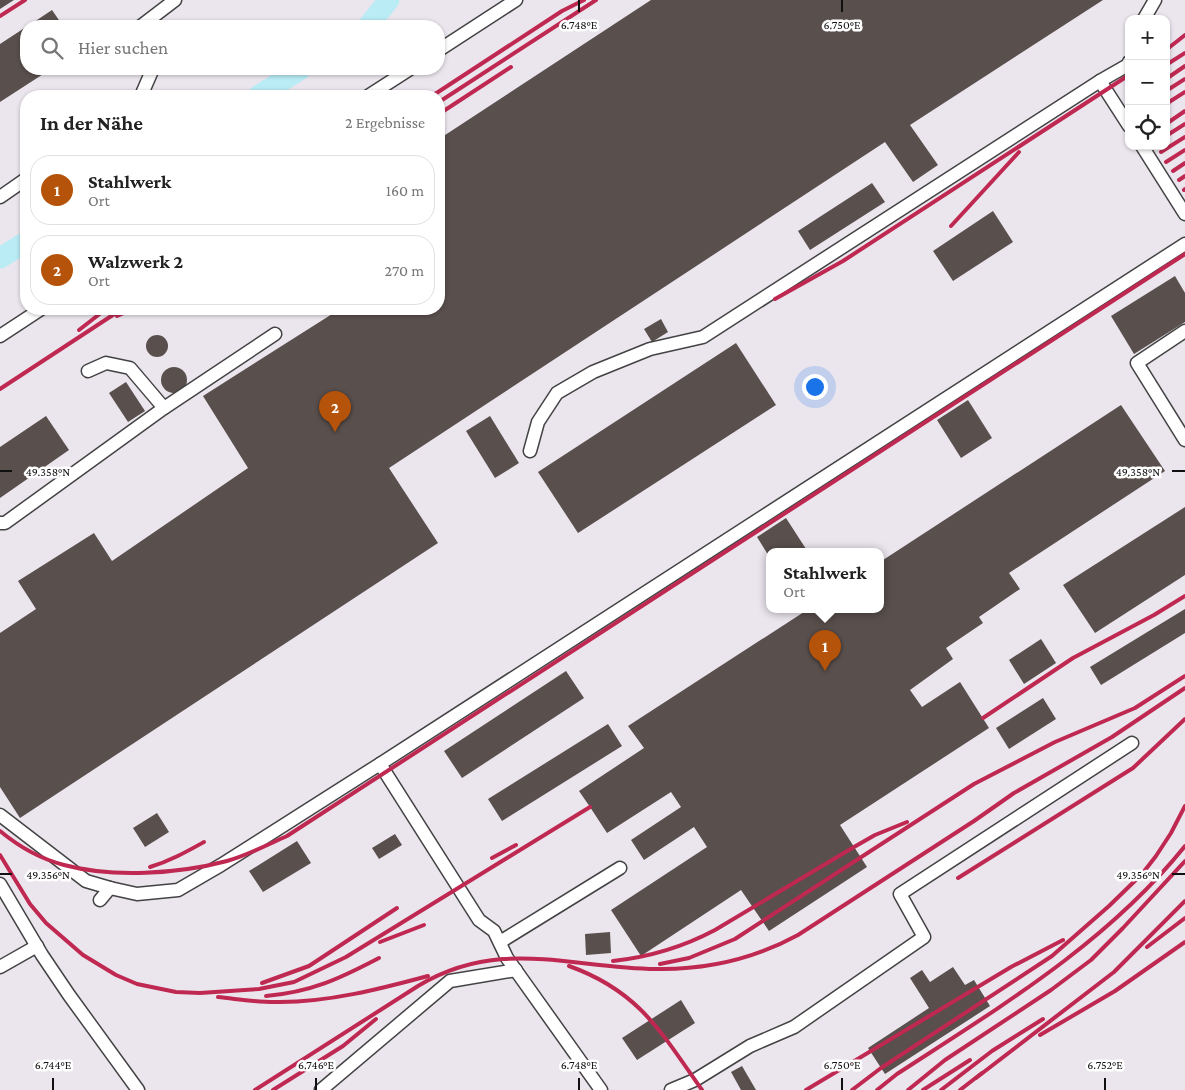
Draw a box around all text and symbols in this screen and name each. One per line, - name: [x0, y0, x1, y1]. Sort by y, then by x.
- map controls: [1125, 15, 1170, 150]
- button: +: [1125, 15, 1170, 60]
- text: 6.748°E: [561, 18, 598, 32]
- text: 6.750°E: [824, 18, 861, 32]
- search box: [20, 20, 445, 75]
- icon: search: [38, 34, 66, 62]
- text: Hier suchen: [78, 37, 168, 58]
- button: −: [1125, 60, 1170, 105]
- button: locate: [1125, 105, 1170, 150]
- text: In der Nähe: [40, 111, 143, 135]
- text: 2 Ergebnisse: [345, 114, 425, 131]
- text: Stahlwerk: [88, 171, 171, 192]
- text: 1: [54, 182, 60, 199]
- text: 160 m: [386, 182, 424, 199]
- text: Ort: [88, 192, 110, 209]
- text: Walzwerk 2: [88, 251, 183, 272]
- text: 2: [53, 262, 61, 279]
- text: 270 m: [385, 262, 424, 279]
- text: Ort: [88, 272, 110, 289]
- your location: [802, 374, 828, 400]
- pin: 2: [319, 391, 351, 432]
- text: 49.358°N: [26, 465, 70, 479]
- text: 49.358°N: [1116, 465, 1160, 479]
- popup: [766, 548, 884, 613]
- text: Stahlwerk: [783, 562, 867, 583]
- text: Ort: [783, 583, 805, 600]
- pin: 1: [809, 630, 841, 671]
- text: 49.356°N: [26, 868, 70, 882]
- text: 49.356°N: [1116, 868, 1160, 882]
- text: 6.744°E: [35, 1058, 72, 1072]
- text: 6.746°E: [298, 1058, 334, 1072]
- text: 6.748°E: [561, 1058, 598, 1072]
- text: 6.750°E: [824, 1058, 861, 1072]
- text: 6.752°E: [1087, 1058, 1123, 1072]

